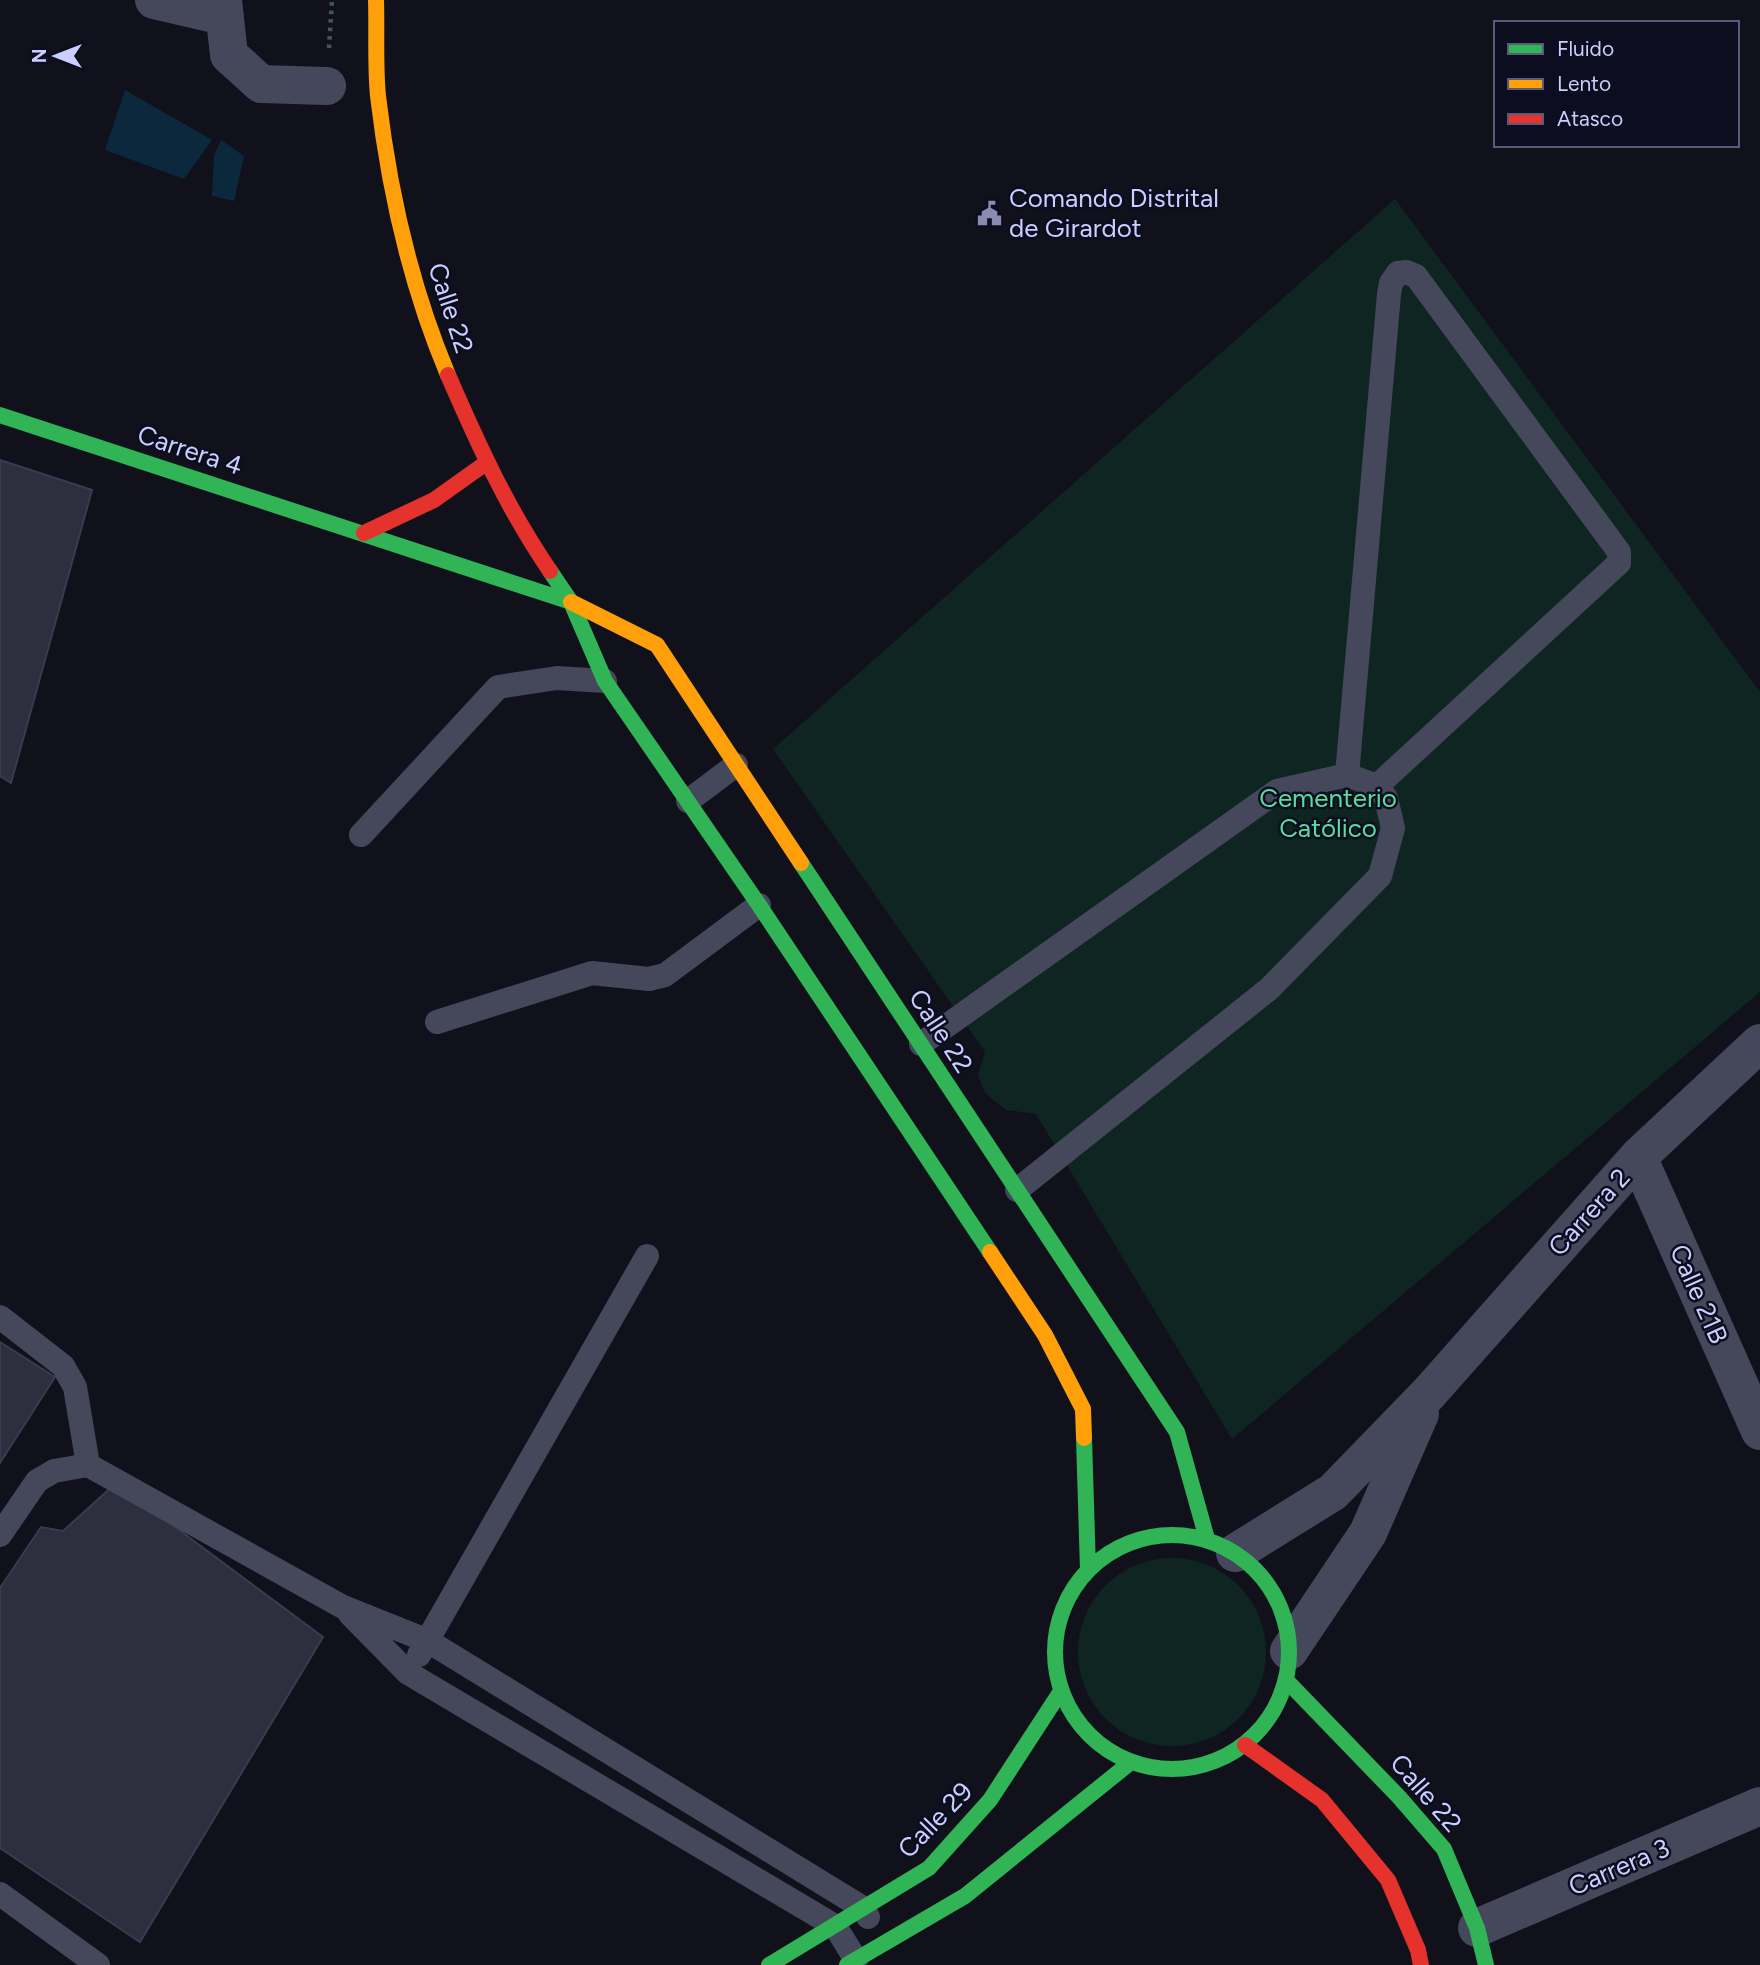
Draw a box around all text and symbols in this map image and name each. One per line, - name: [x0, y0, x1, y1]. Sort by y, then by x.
- north arrow: [21, 21, 91, 91]
- legend: [1494, 21, 1739, 147]
- text: Fluido: [1557, 36, 1614, 61]
- text: N: [28, 49, 51, 63]
- text: Lento: [1557, 71, 1611, 96]
- text: Atasco: [1557, 106, 1623, 131]
- place label: Comando Distrital de Girardot: [1009, 182, 1219, 244]
- public building icon: Comando Distrital de Girardot: [975, 199, 1003, 227]
- street label: Calle 22: [421, 259, 481, 357]
- street label: Carrera 4: [134, 418, 246, 482]
- park label: Cementerio Católico: [1259, 782, 1397, 844]
- street label: Calle 22: [902, 983, 980, 1079]
- street label: Carrera 2: [1541, 1162, 1637, 1262]
- street label: Calle 21B: [1663, 1239, 1735, 1349]
- street label: Calle 22: [1383, 1747, 1469, 1839]
- street label: Calle 29: [891, 1775, 979, 1865]
- street label: Carrera 3: [1564, 1831, 1674, 1903]

